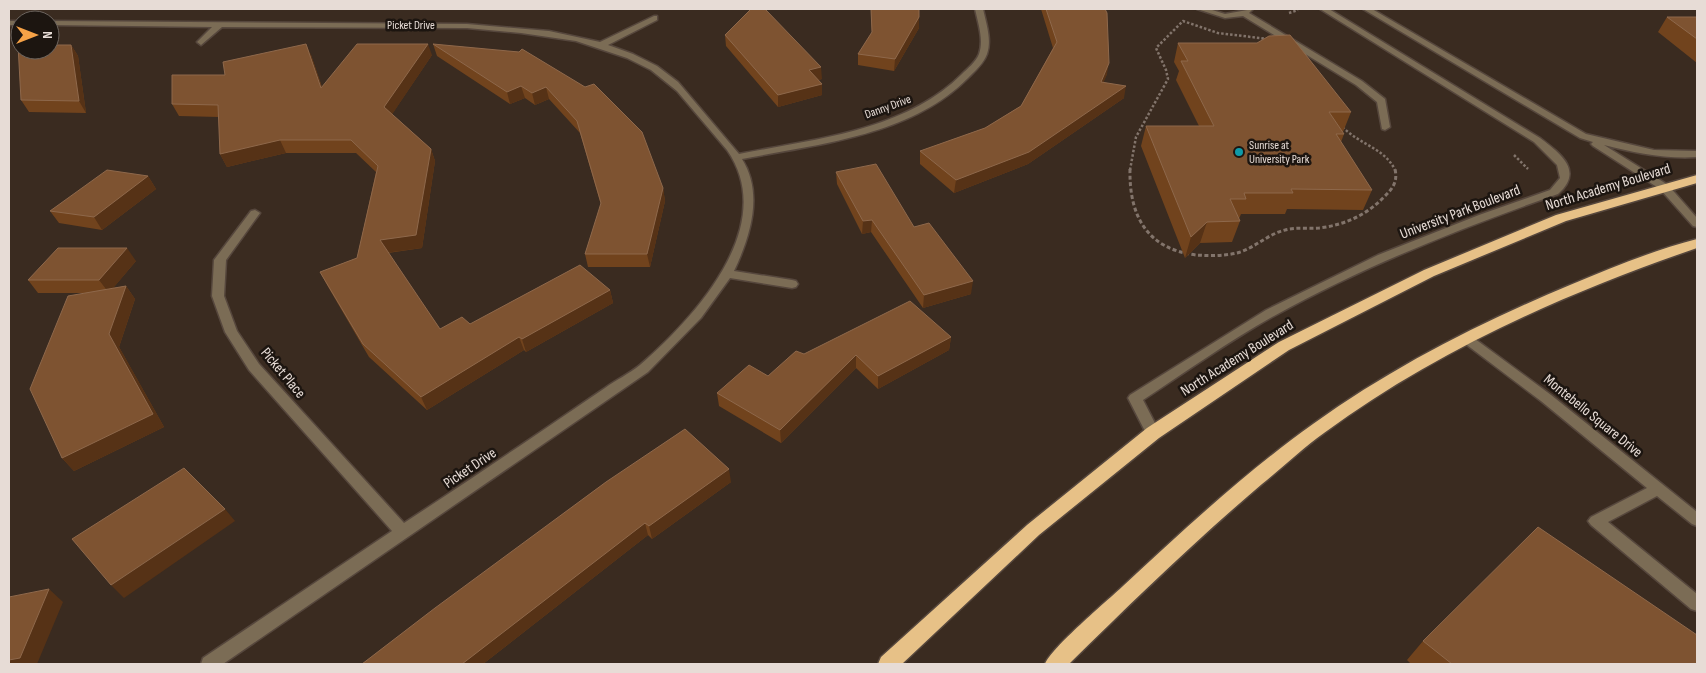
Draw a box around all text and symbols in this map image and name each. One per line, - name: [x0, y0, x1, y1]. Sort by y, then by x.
- north arrow: [10, 10, 60, 60]
- street label: Picket Drive: [387, 18, 435, 33]
- text: N: [39, 31, 56, 39]
- street label: Danny Drive: [863, 92, 913, 122]
- place label: Sunrise at University Park: [1249, 138, 1310, 167]
- marker: Sunrise at University Park: [1233, 146, 1245, 158]
- street label: North Academy Boulevard: [1543, 159, 1673, 215]
- street label: University Park Boulevard: [1397, 180, 1523, 244]
- street label: North Academy Boulevard: [1177, 316, 1297, 400]
- street label: Picket Place: [256, 344, 310, 402]
- street label: Montebello Square Drive: [1540, 370, 1646, 462]
- street label: Picket Drive: [440, 443, 500, 493]

